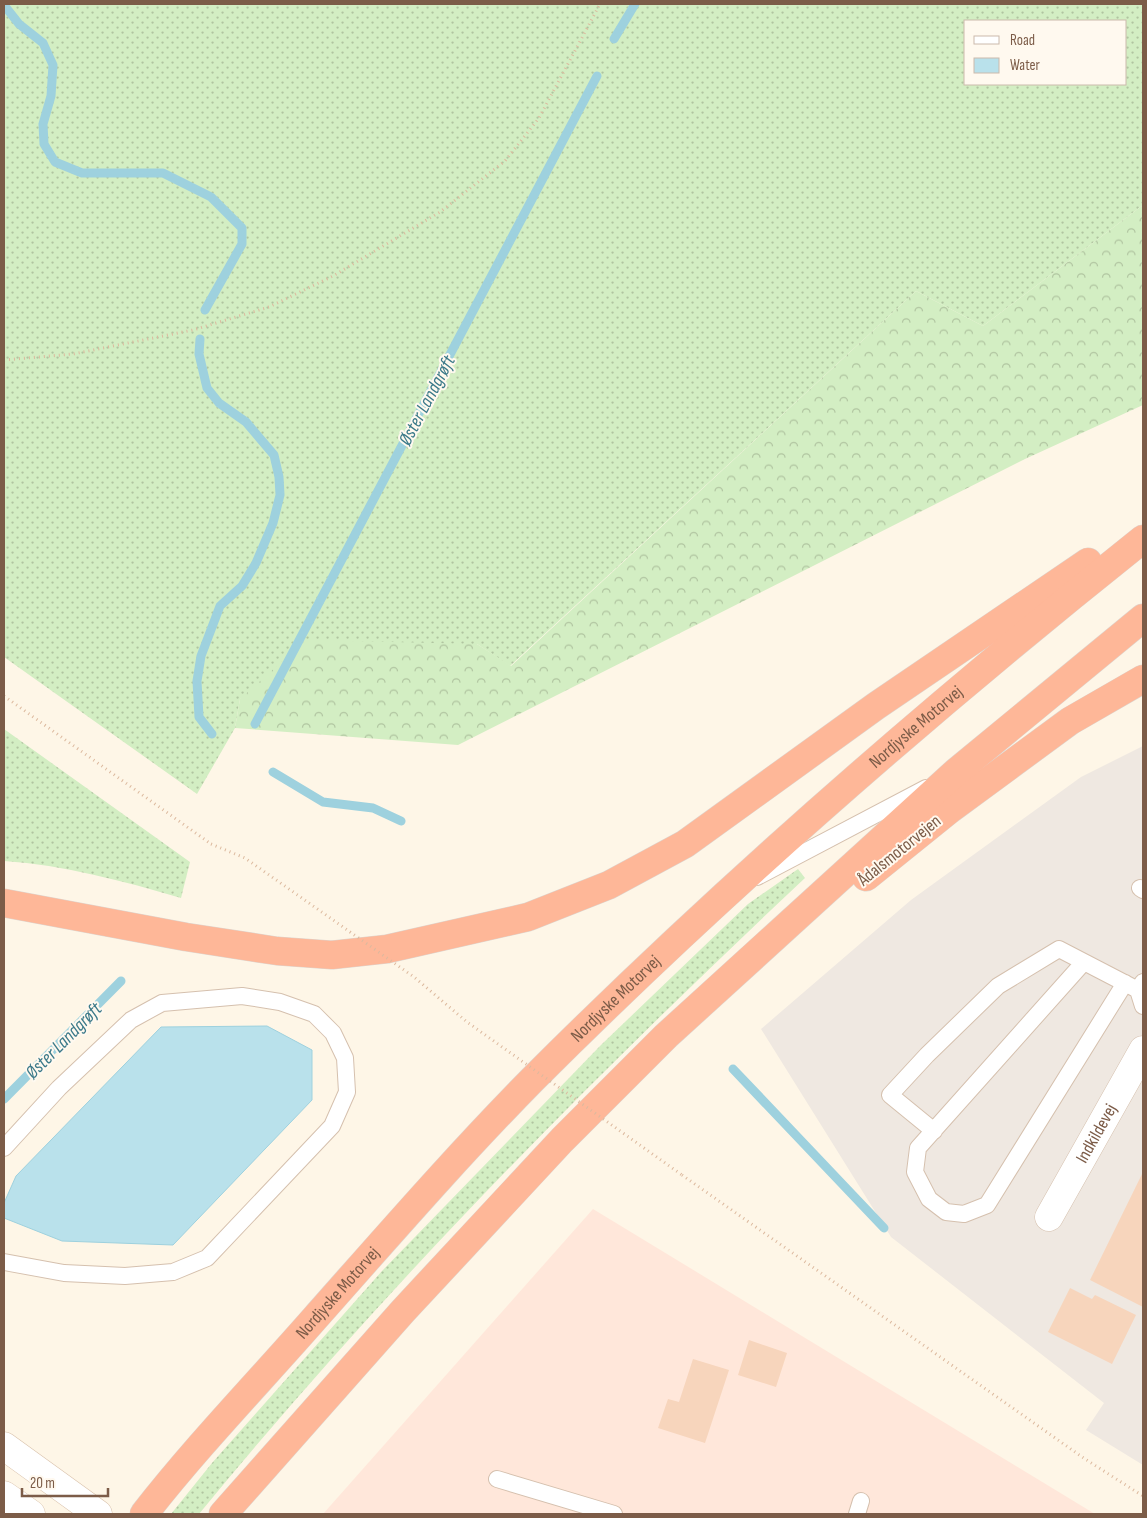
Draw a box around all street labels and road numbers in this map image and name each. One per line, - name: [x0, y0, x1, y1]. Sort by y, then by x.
- street label: Nordjyske Motorvej: [865, 681, 967, 773]
- street label: Ådalsmotorvejen: [853, 810, 945, 891]
- street label: Nordjyske Motorvej: [567, 951, 665, 1047]
- street label: Indkildevej: [1072, 1100, 1121, 1167]
- street label: Nordjyske Motorvej: [292, 1243, 384, 1343]

